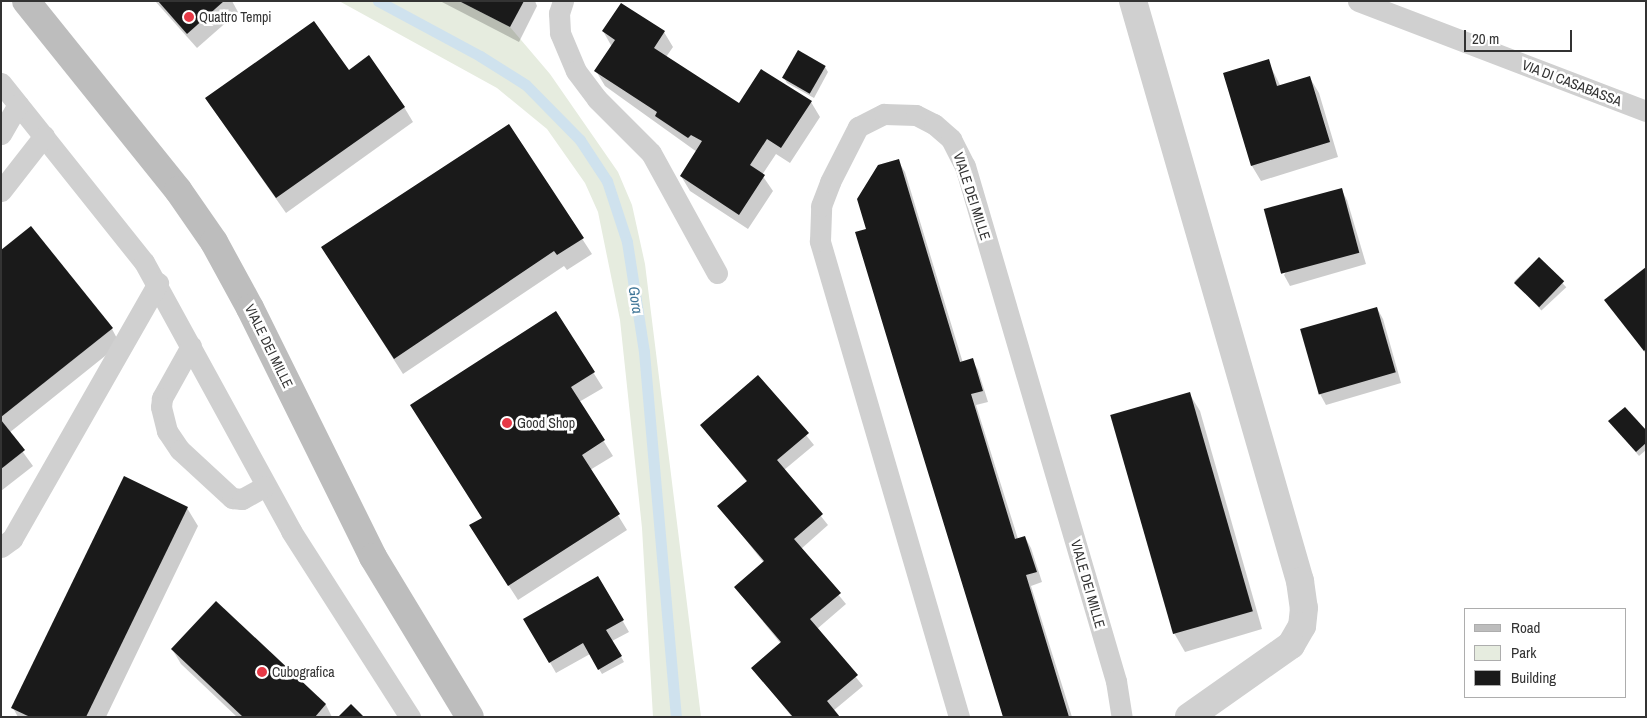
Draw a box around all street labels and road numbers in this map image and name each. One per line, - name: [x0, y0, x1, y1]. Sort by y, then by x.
- street label: VIA DI CASABASSA: [1520, 56, 1624, 110]
- street label: VIALE DEI MILLE: [950, 150, 994, 242]
- street label: VIALE DEI MILLE: [241, 301, 297, 391]
- street label: VIALE DEI MILLE: [1067, 538, 1109, 630]

